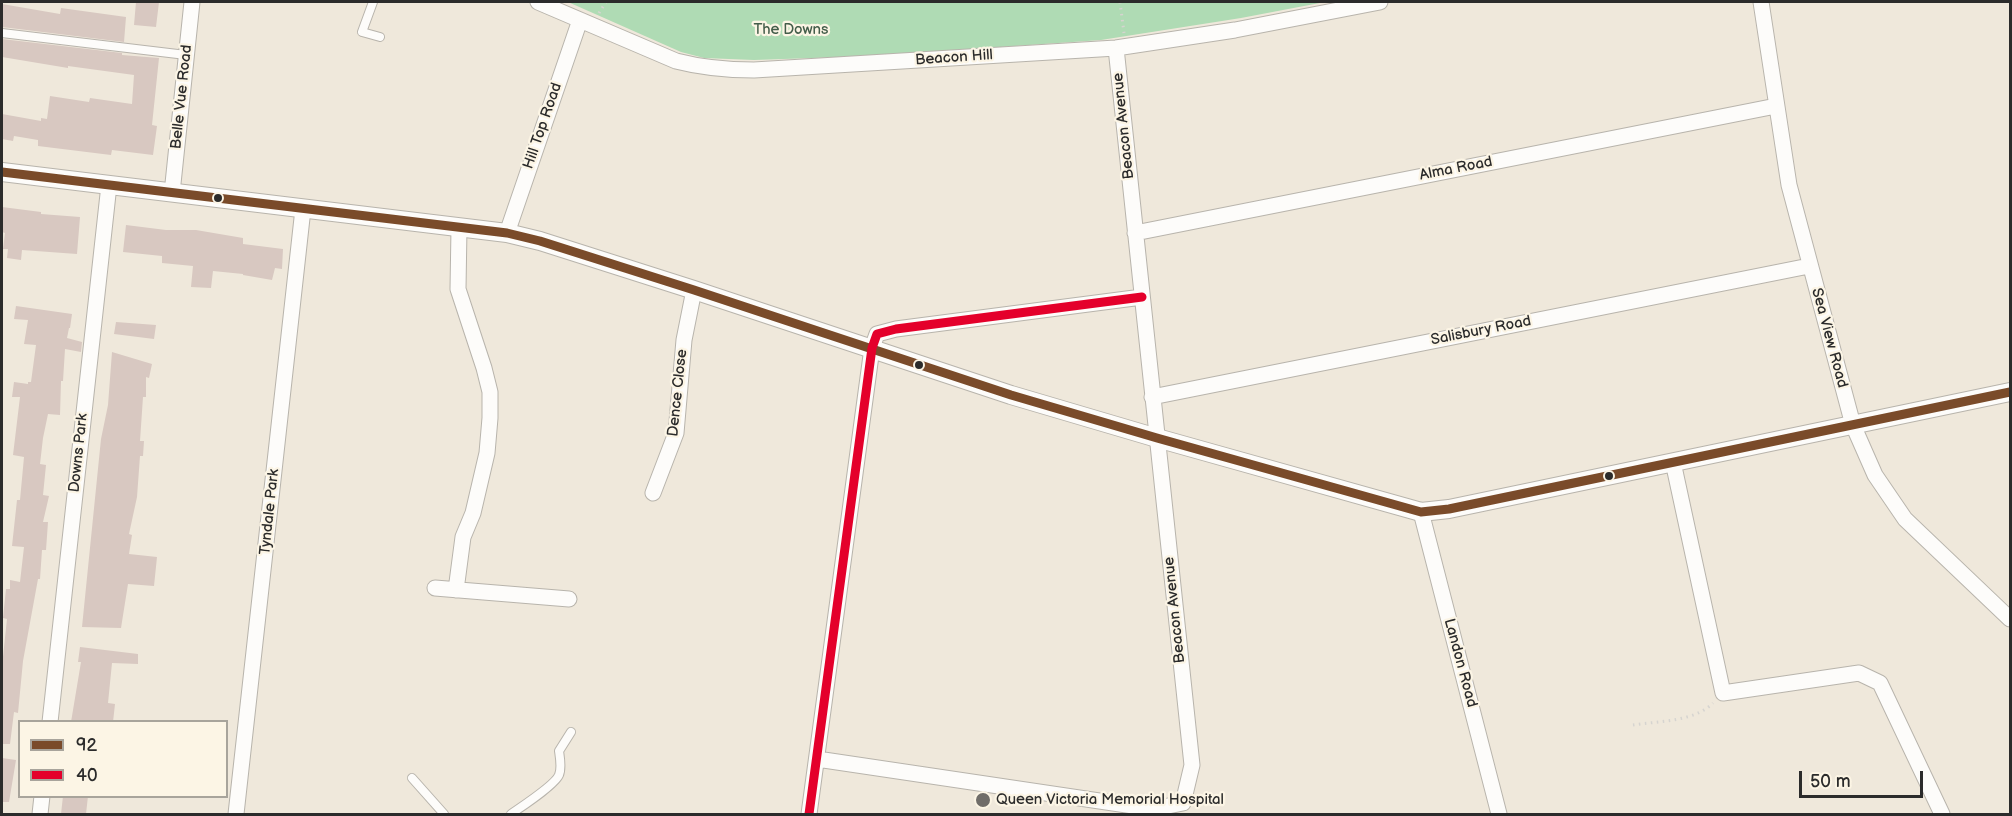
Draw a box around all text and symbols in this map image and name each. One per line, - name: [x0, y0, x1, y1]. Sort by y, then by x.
- park label: The Downs: [754, 21, 828, 39]
- street label: Belle Vue Road: [168, 44, 196, 150]
- street label: Beacon Hill: [915, 46, 993, 70]
- street label: Beacon Avenue: [1109, 72, 1139, 180]
- street label: Hill Top Road: [520, 80, 566, 172]
- street label: Alma Road: [1418, 153, 1494, 185]
- unlabelled marker: [212, 192, 224, 204]
- street label: Sea View Road: [1807, 286, 1851, 390]
- street label: Salisbury Road: [1429, 312, 1533, 350]
- street label: Dence Close: [664, 348, 692, 438]
- unlabelled marker: [913, 359, 925, 371]
- street label: Downs Park: [66, 413, 92, 493]
- street label: Tyndale Park: [257, 468, 283, 556]
- unlabelled marker: [1603, 470, 1615, 482]
- street label: Beacon Avenue: [1160, 556, 1190, 664]
- street label: Landon Road: [1440, 617, 1480, 709]
- legend: [18, 720, 228, 798]
- text: 92: [76, 735, 97, 756]
- scale bar: [1802, 759, 1926, 797]
- text: 40: [76, 765, 98, 786]
- text: 50 m: [1810, 771, 1851, 792]
- marker: Queen Victoria Memorial Hospital: [974, 791, 992, 809]
- place label: Queen Victoria Memorial Hospital: [996, 791, 1224, 809]

